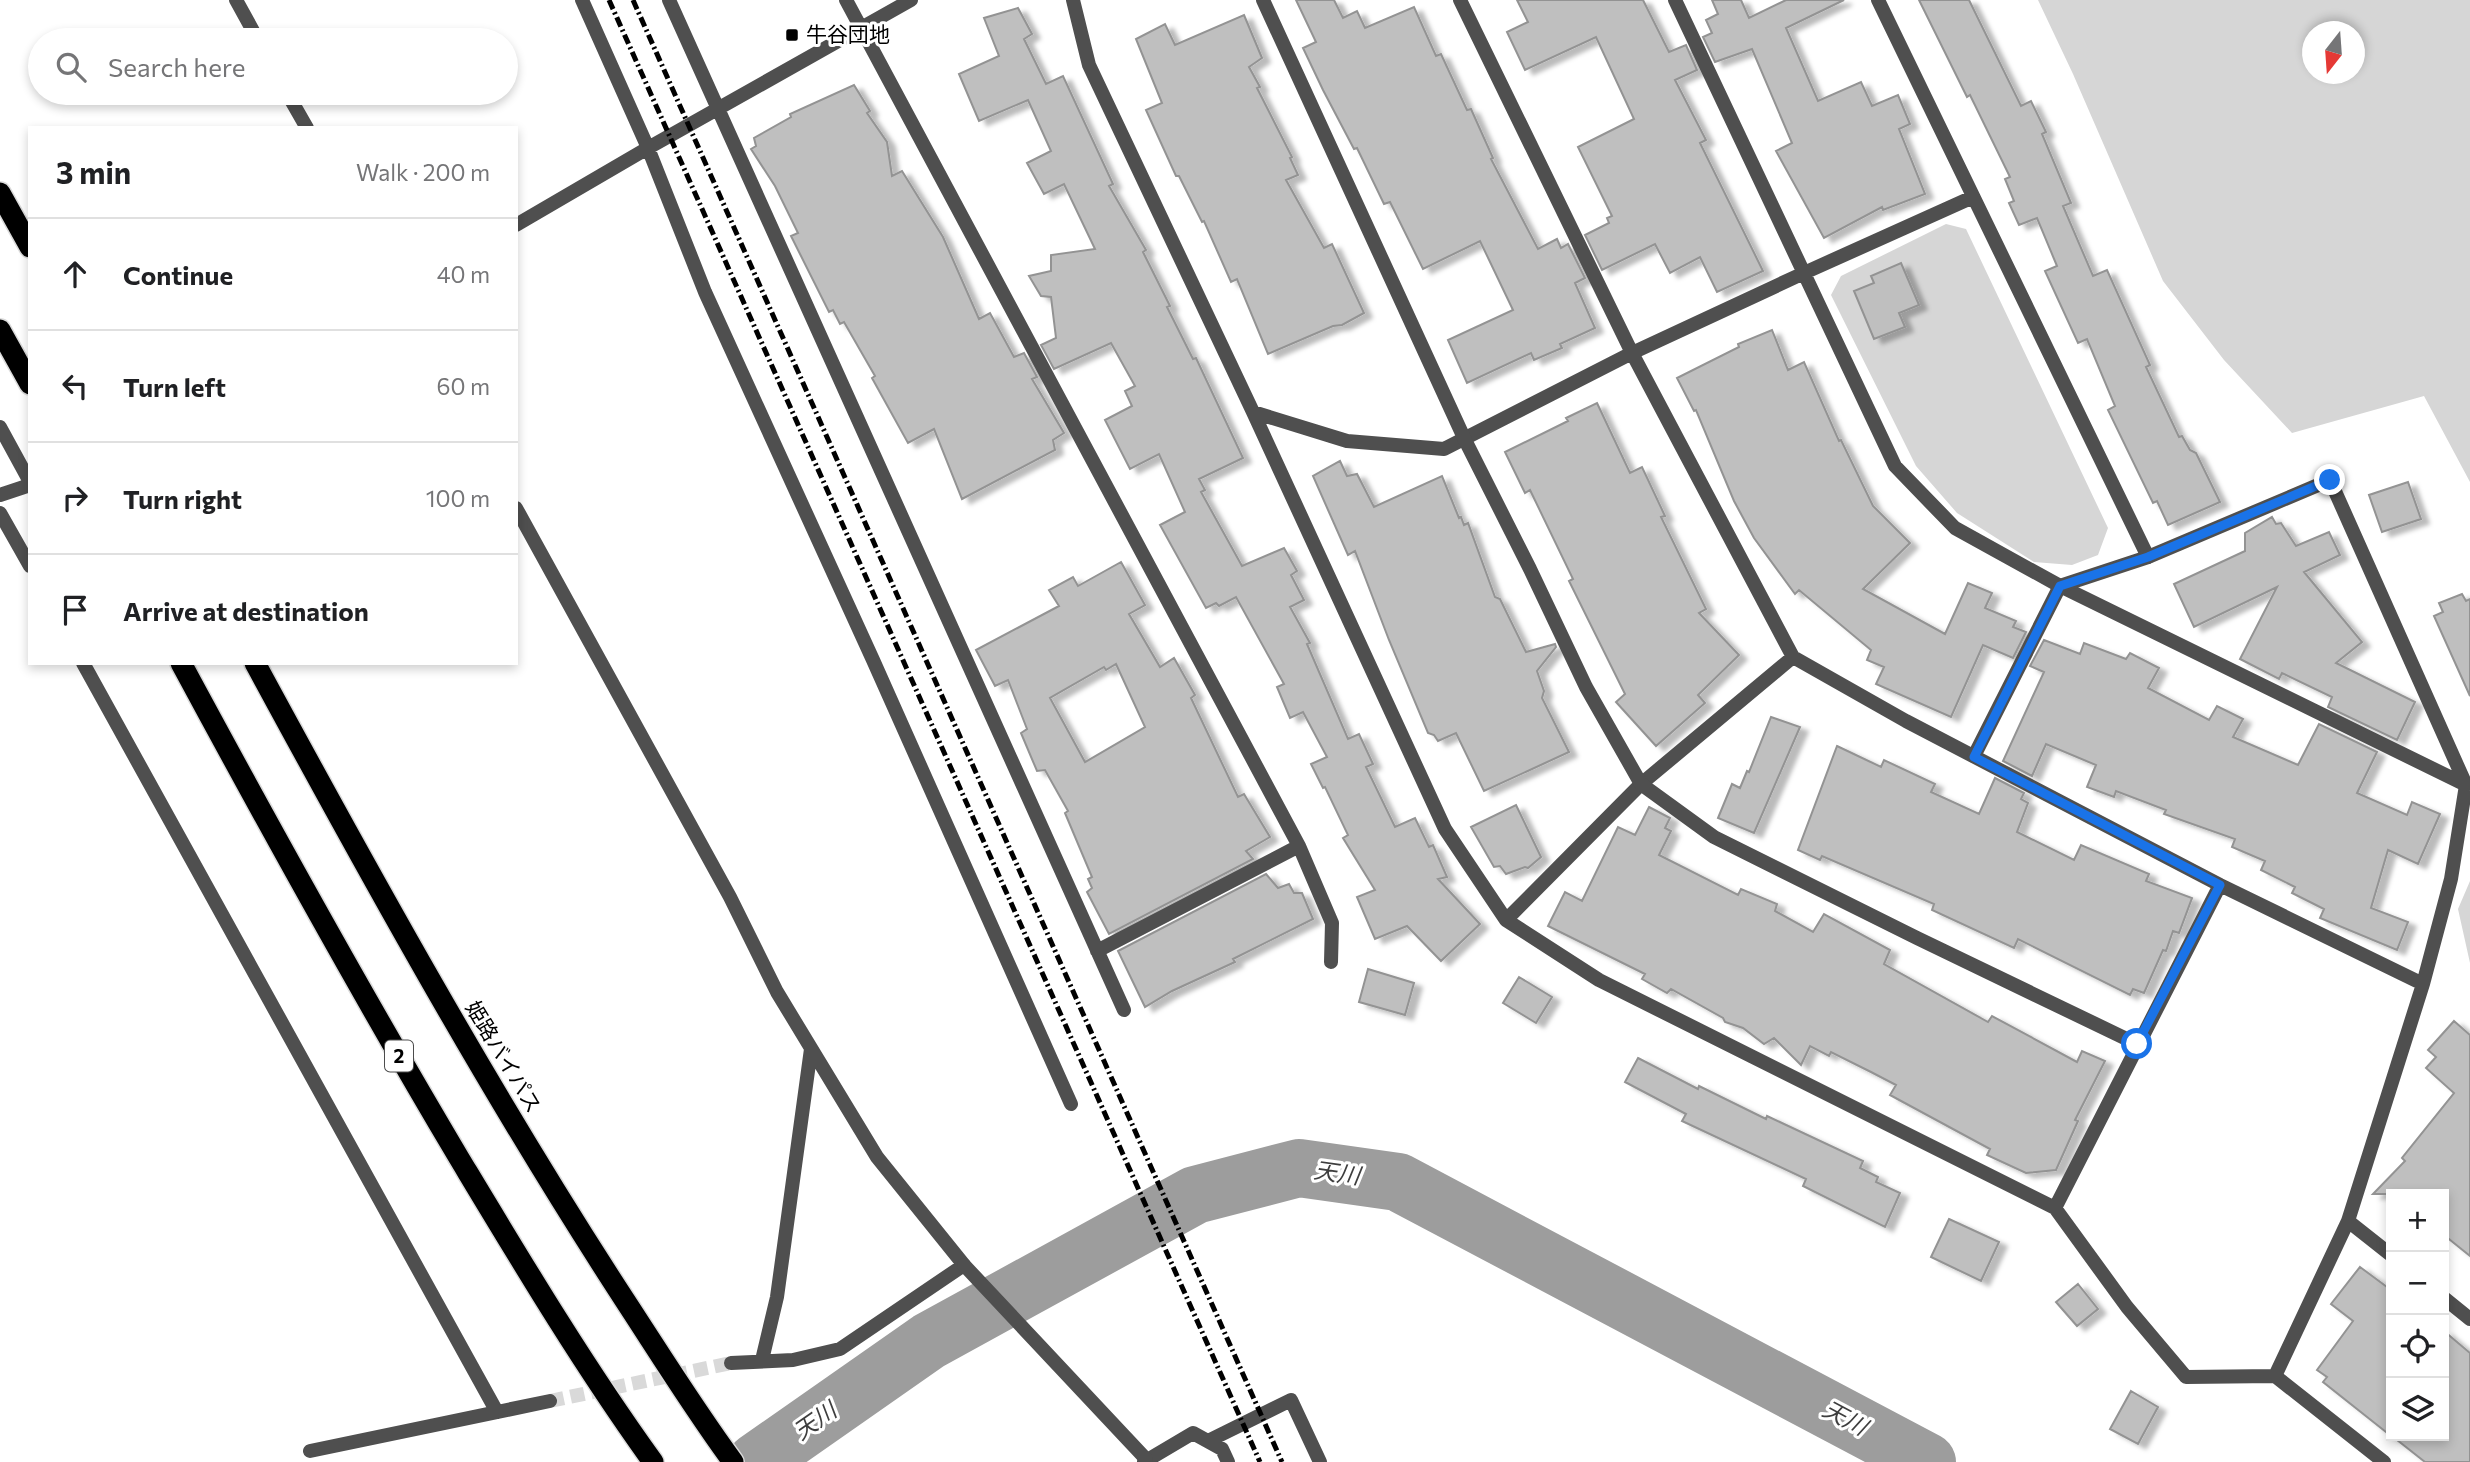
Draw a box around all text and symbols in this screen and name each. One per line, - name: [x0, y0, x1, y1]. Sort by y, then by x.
- place label: 牛谷団地: [806, 21, 890, 46]
- north arrow: [2302, 21, 2365, 84]
- marker: 牛谷団地: [784, 27, 800, 43]
- search box: [28, 28, 518, 105]
- icon: search: [52, 48, 90, 86]
- text: Search here: [108, 51, 246, 82]
- text: 3 min: [56, 153, 131, 190]
- text: Walk · 200 m: [356, 158, 490, 186]
- icon: ahead: [56, 255, 94, 293]
- text: Continue: [123, 259, 233, 290]
- text: 40 m: [437, 260, 490, 288]
- icon: left: [56, 367, 94, 405]
- text: Turn left: [123, 371, 226, 402]
- text: 60 m: [437, 372, 490, 400]
- route end: [2314, 464, 2345, 495]
- icon: right: [56, 479, 94, 517]
- text: Turn right: [123, 483, 242, 514]
- text: 100 m: [426, 484, 490, 512]
- icon: arrive: [56, 591, 94, 629]
- text: Arrive at destination: [123, 595, 369, 626]
- street label: 姫路バイパス: [461, 996, 547, 1116]
- route start: [2121, 1028, 2152, 1059]
- road number: 2: [385, 1040, 413, 1072]
- water label: 天川: [1312, 1155, 1365, 1189]
- map controls: [2386, 1189, 2449, 1441]
- button: +: [2386, 1189, 2449, 1252]
- button: −: [2386, 1252, 2449, 1315]
- button: locate: [2386, 1315, 2449, 1378]
- button: layers: [2386, 1378, 2449, 1441]
- water label: 天川: [788, 1394, 844, 1445]
- water label: 天川: [1819, 1394, 1875, 1442]

